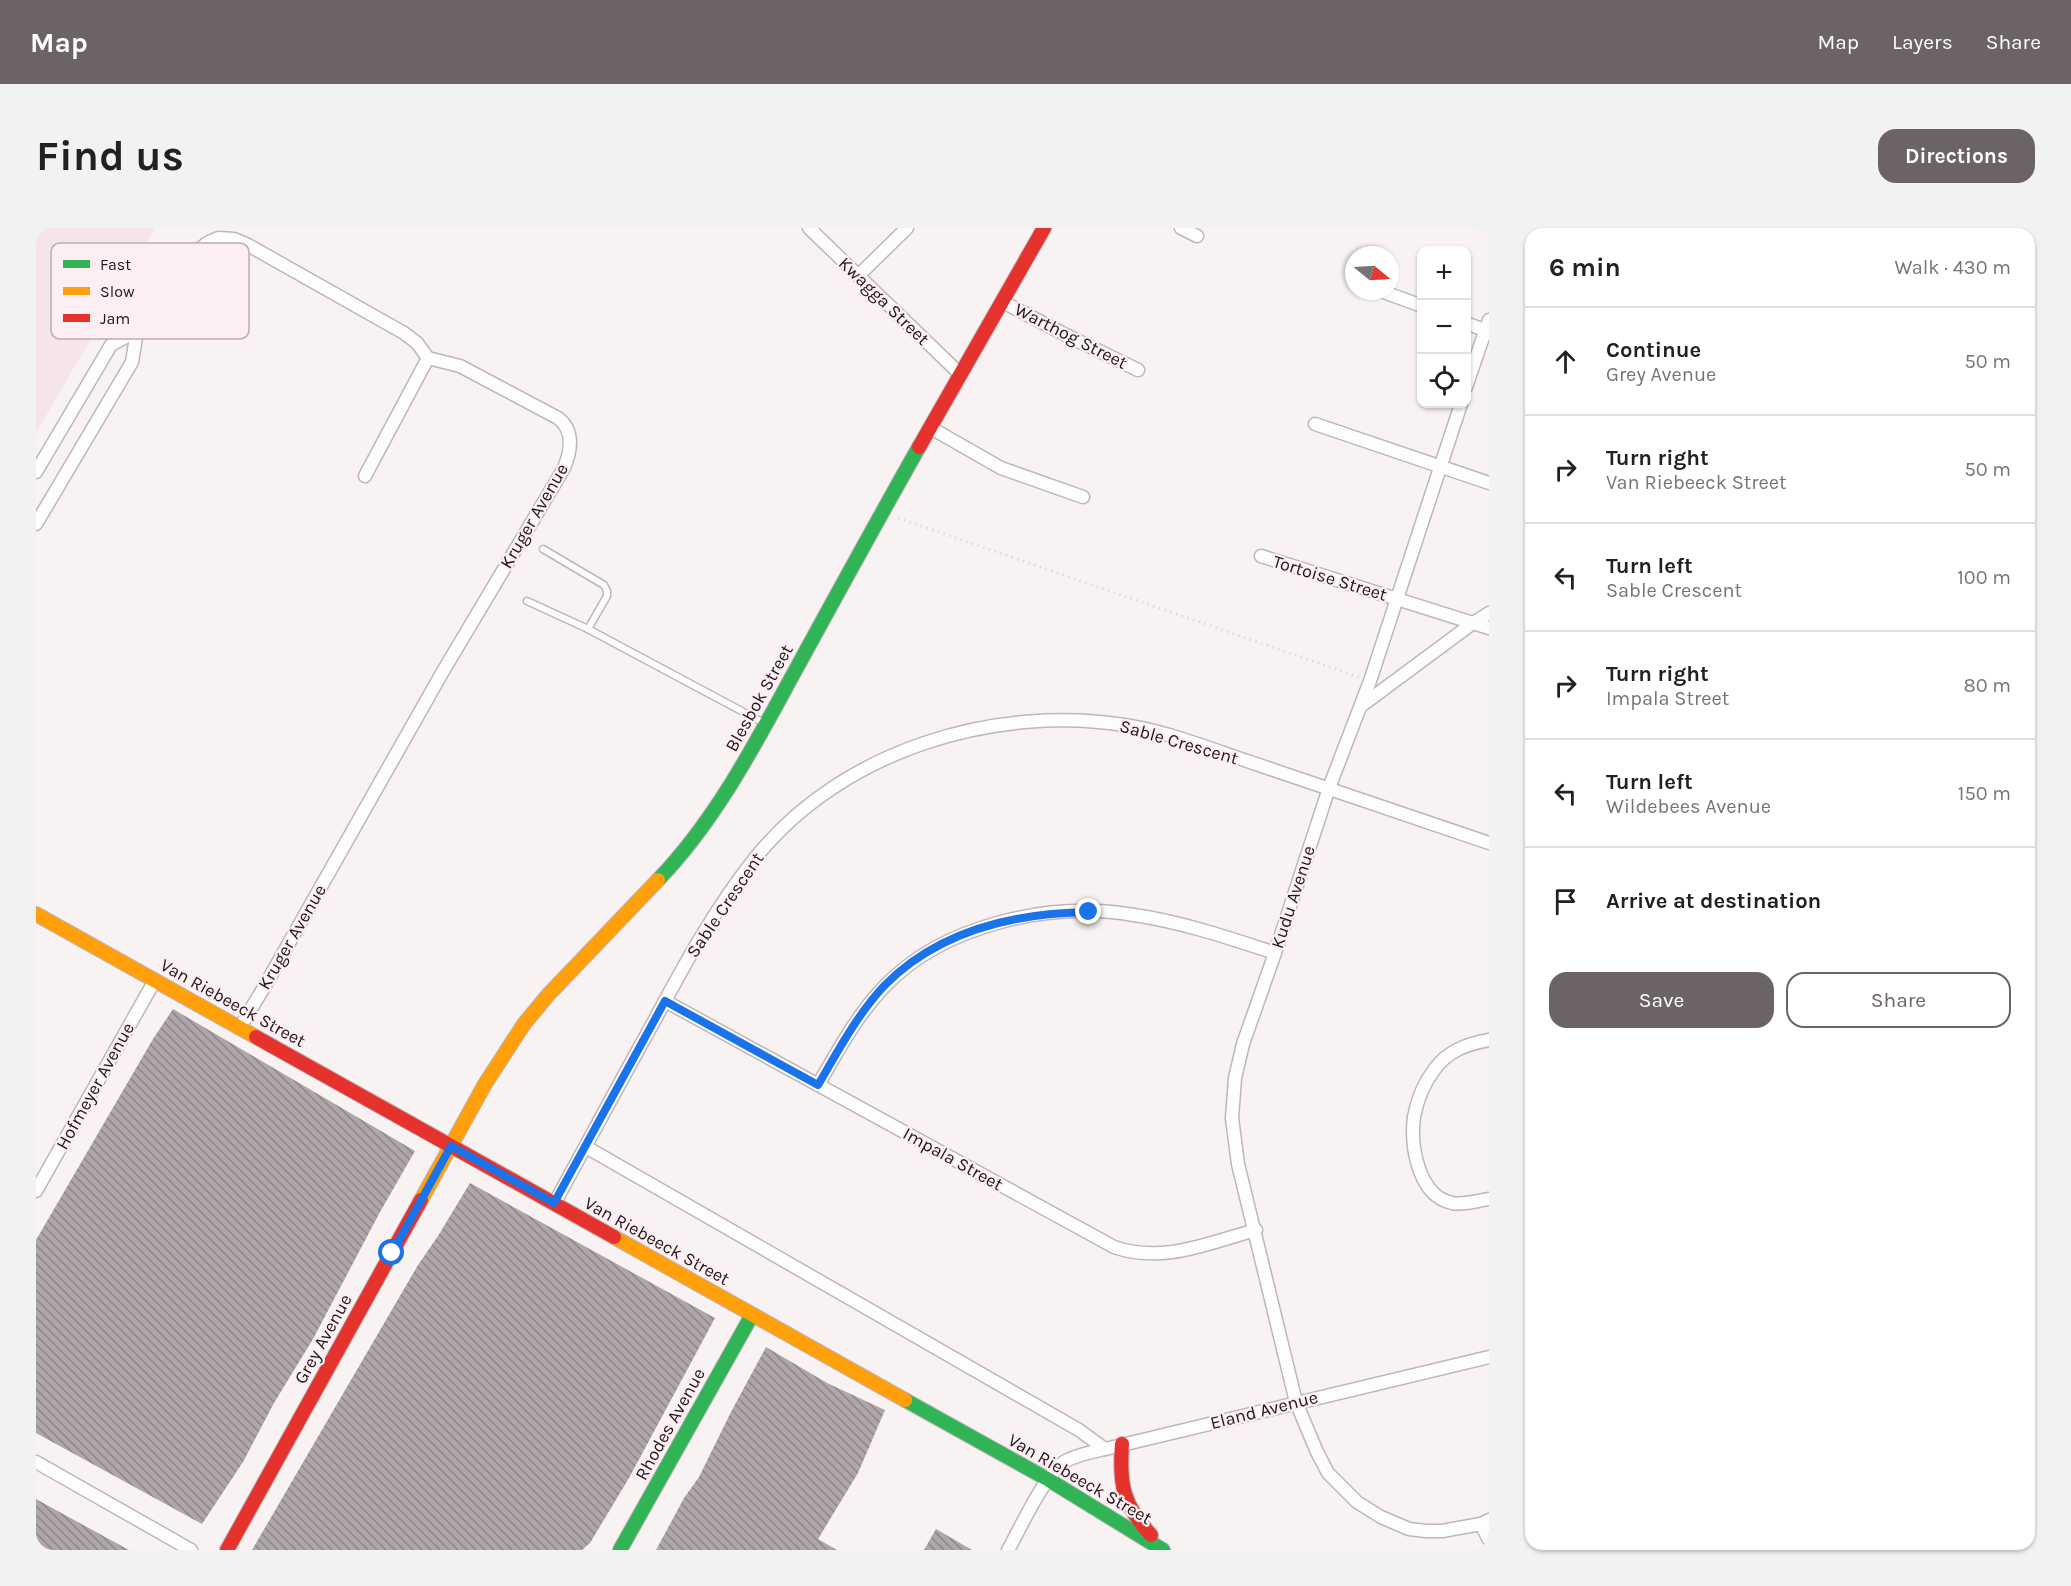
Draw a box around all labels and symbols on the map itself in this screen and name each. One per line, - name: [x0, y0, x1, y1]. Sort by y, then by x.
- legend: [51, 243, 249, 339]
- north arrow: [1345, 246, 1399, 300]
- street label: Kwagga Street: [834, 252, 934, 350]
- text: Fast: [100, 255, 131, 274]
- text: Slow: [100, 282, 135, 301]
- street label: Warthog Street: [1011, 298, 1131, 374]
- text: Jam: [100, 309, 130, 328]
- street label: Kruger Avenue: [495, 459, 573, 573]
- street label: Tortoise Street: [1270, 550, 1390, 606]
- street label: Blesbok Street: [720, 640, 798, 755]
- street label: Sable Crescent: [1117, 715, 1241, 770]
- street label: Kudu Avenue: [1266, 843, 1320, 951]
- street label: Sable Crescent: [682, 848, 768, 962]
- street label: Kruger Avenue: [253, 880, 331, 994]
- route end: [1075, 898, 1101, 924]
- street label: Van Riebeeck Street: [157, 954, 310, 1052]
- street label: Hofmeyer Avenue: [51, 1019, 139, 1153]
- street label: Impala Street: [899, 1122, 1007, 1196]
- street label: Van Riebeeck Street: [581, 1192, 734, 1290]
- route start: [378, 1239, 404, 1265]
- street label: Grey Avenue: [289, 1290, 357, 1388]
- street label: Rhodes Avenue: [630, 1364, 710, 1484]
- street label: Eland Avenue: [1208, 1386, 1320, 1434]
- street label: Van Riebeeck Street: [1004, 1429, 1156, 1529]

